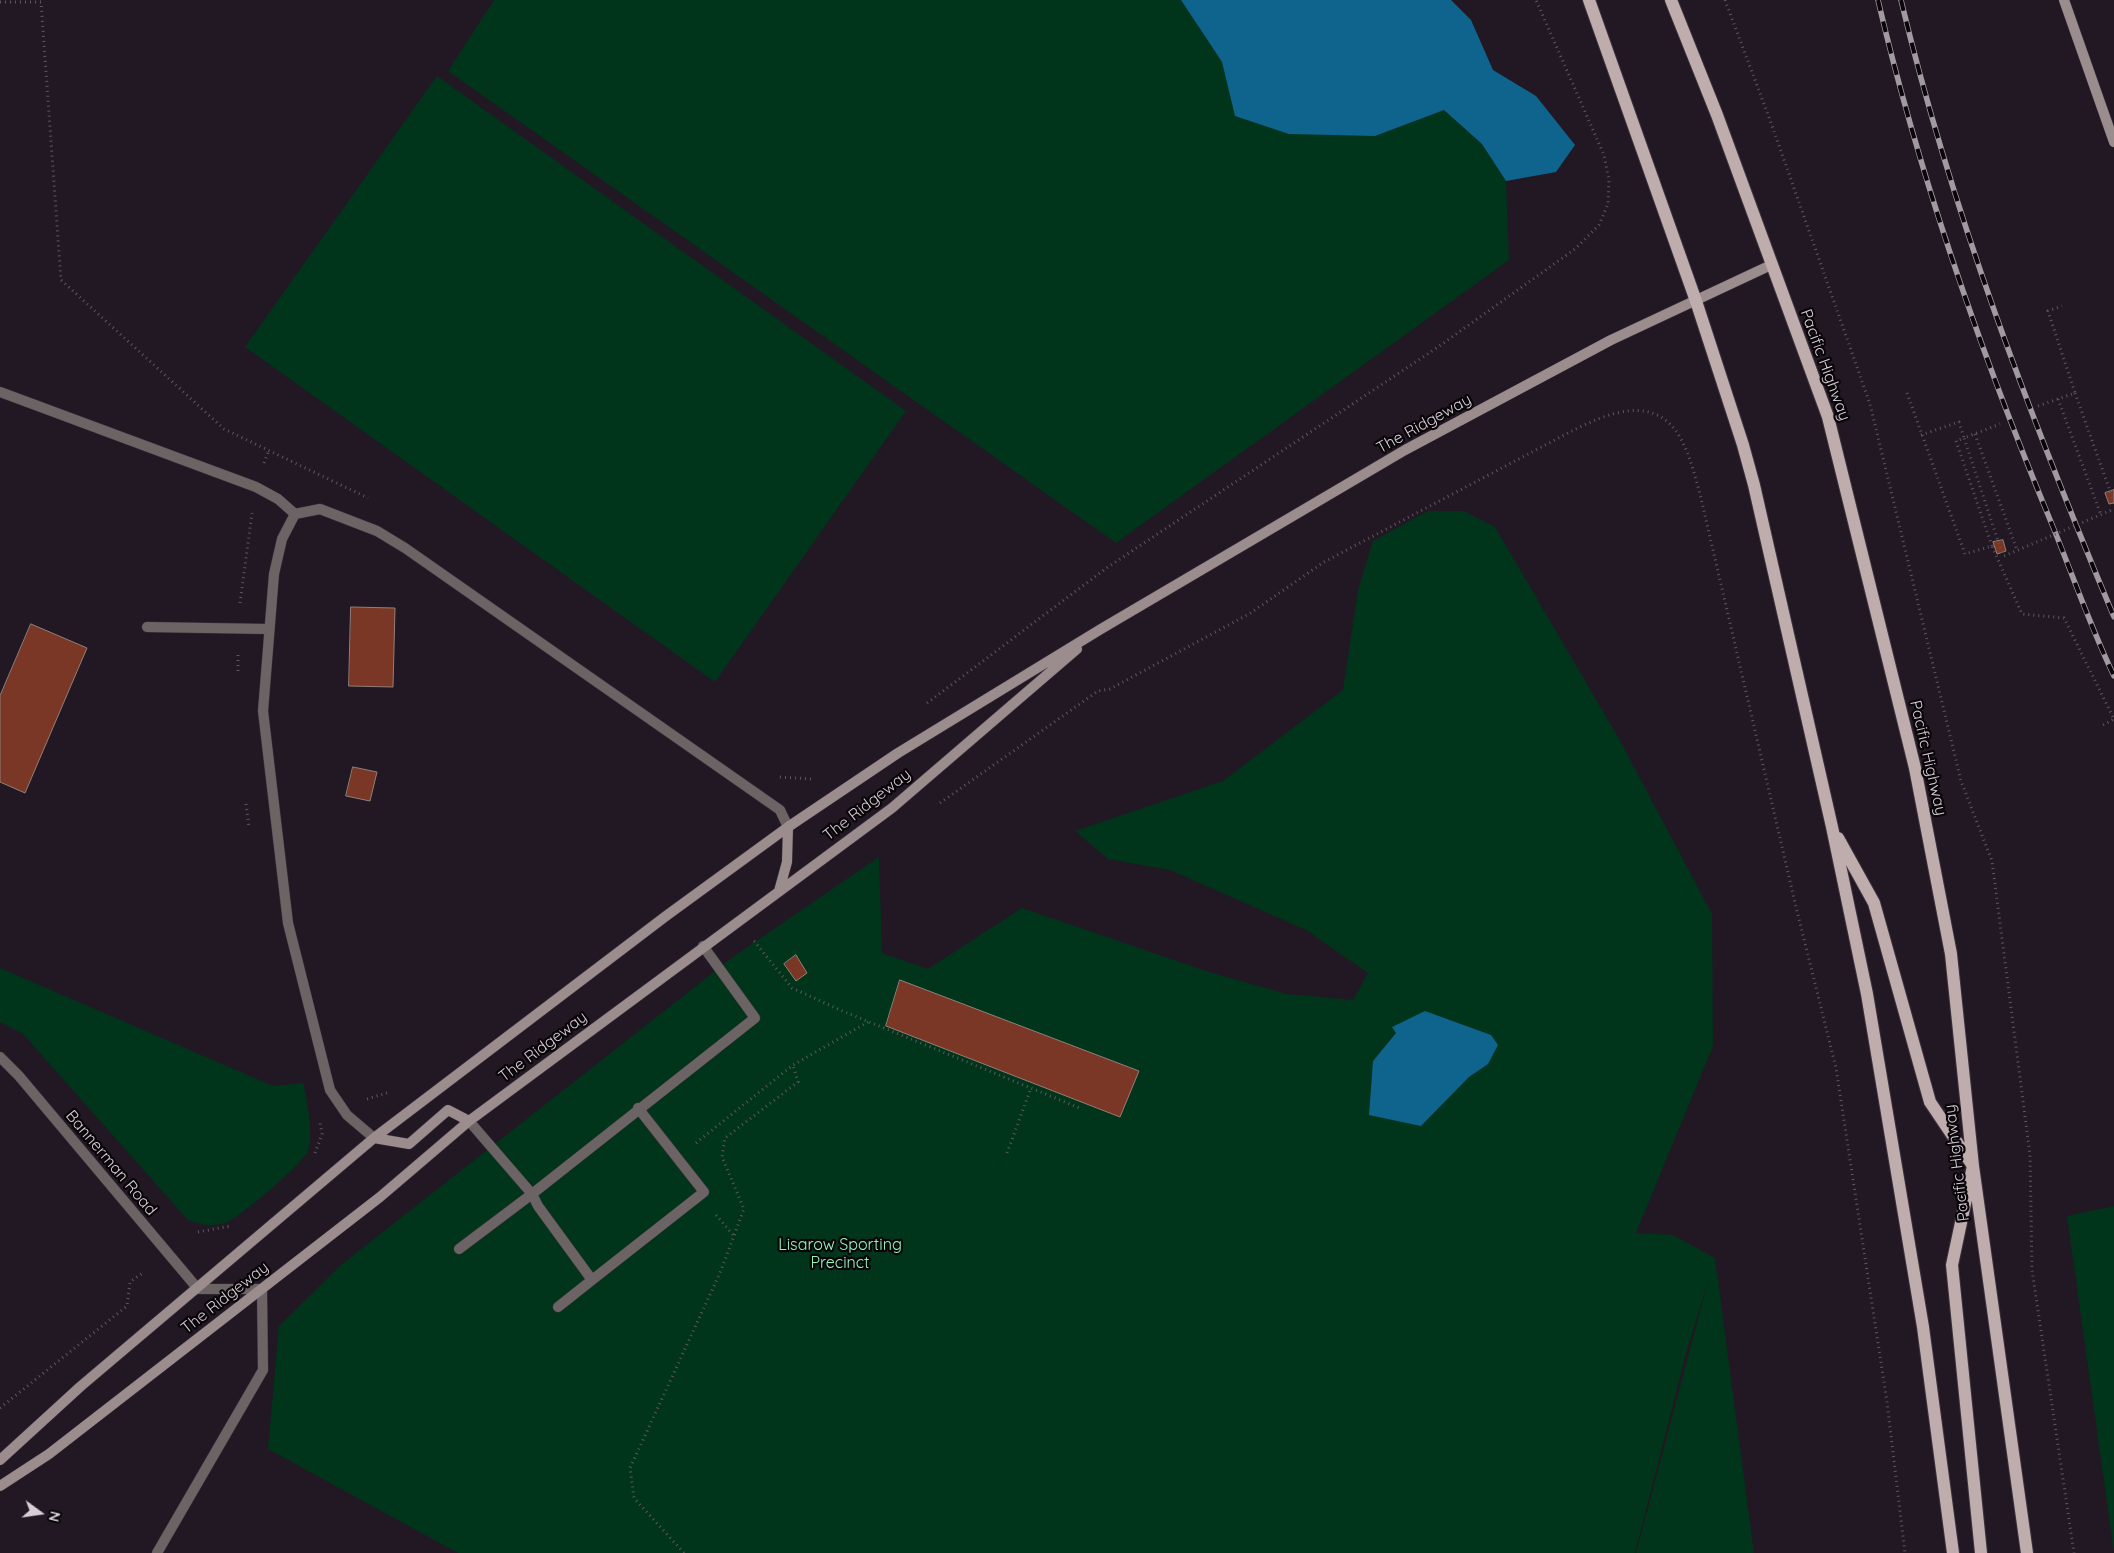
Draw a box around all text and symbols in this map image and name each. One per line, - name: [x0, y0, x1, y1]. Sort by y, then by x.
- street label: Pacific Highway: [1796, 306, 1854, 424]
- street label: The Ridgeway: [1373, 390, 1475, 458]
- street label: Pacific Highway: [1905, 699, 1951, 817]
- street label: The Ridgeway: [819, 765, 915, 845]
- street label: The Ridgeway: [495, 1008, 591, 1086]
- street label: Pacific Highway: [1940, 1103, 1974, 1223]
- street label: Bannerman Road: [61, 1106, 161, 1220]
- park label: Lisarow Sporting Precinct: [778, 1235, 902, 1273]
- street label: The Ridgeway: [177, 1258, 273, 1338]
- north arrow: [15, 1488, 65, 1538]
- text: N: [45, 1509, 65, 1524]

